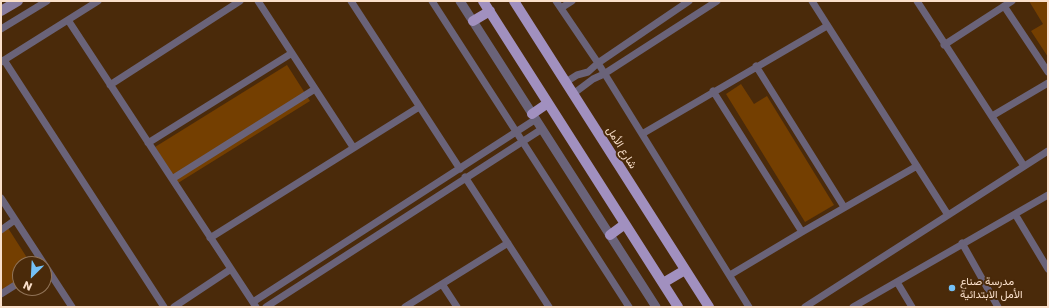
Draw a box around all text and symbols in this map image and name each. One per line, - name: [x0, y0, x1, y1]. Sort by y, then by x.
- street label: شارع الأمل: [603, 125, 639, 171]
- north arrow: [12, 256, 52, 296]
- place label: مدرسة صناع الأمل الابتدائية: [960, 275, 1022, 301]
- text: N: [20, 277, 35, 295]
- marker: مدرسة صناع الأمل الابتدائية: [947, 283, 957, 293]

